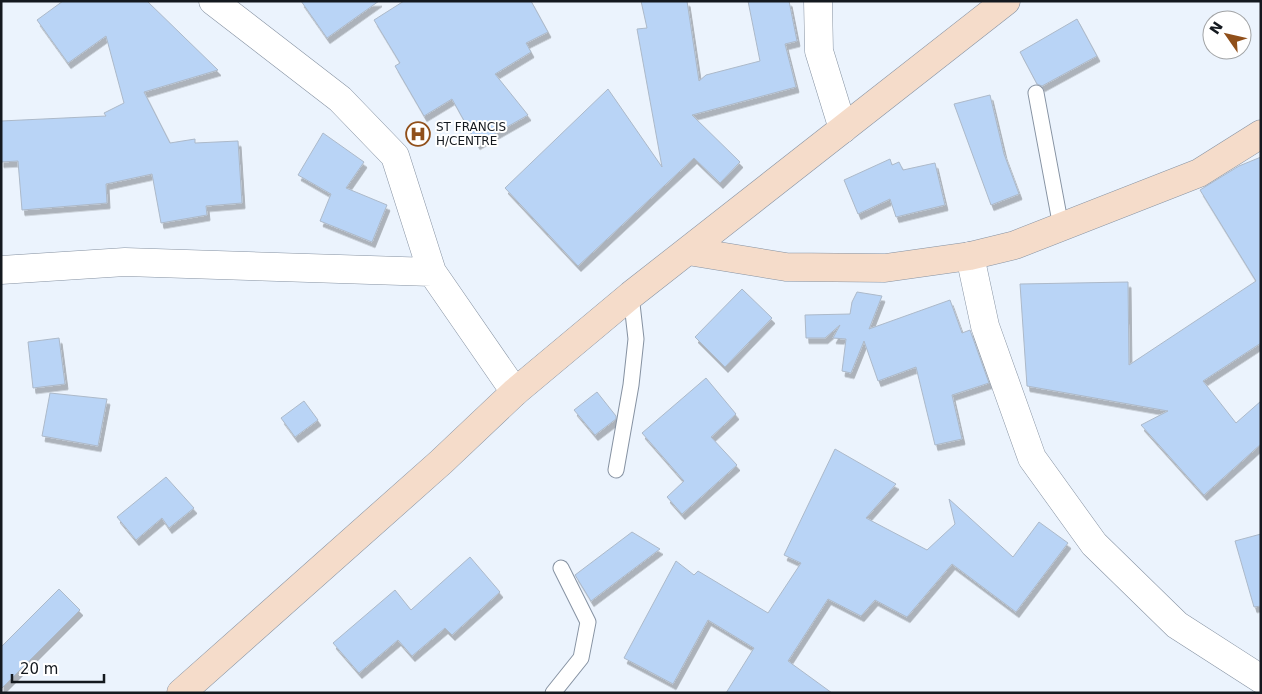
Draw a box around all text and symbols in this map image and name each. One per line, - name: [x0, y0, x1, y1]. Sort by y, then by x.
- north arrow: [1202, 10, 1252, 60]
- text: N: [1206, 18, 1226, 37]
- place label: ST FRANCIS H/CENTRE: [436, 120, 506, 148]
- hospital icon: ST FRANCIS H/CENTRE: [405, 121, 431, 147]
- scale bar: [12, 652, 105, 684]
- text: 20 m: [20, 660, 58, 678]

